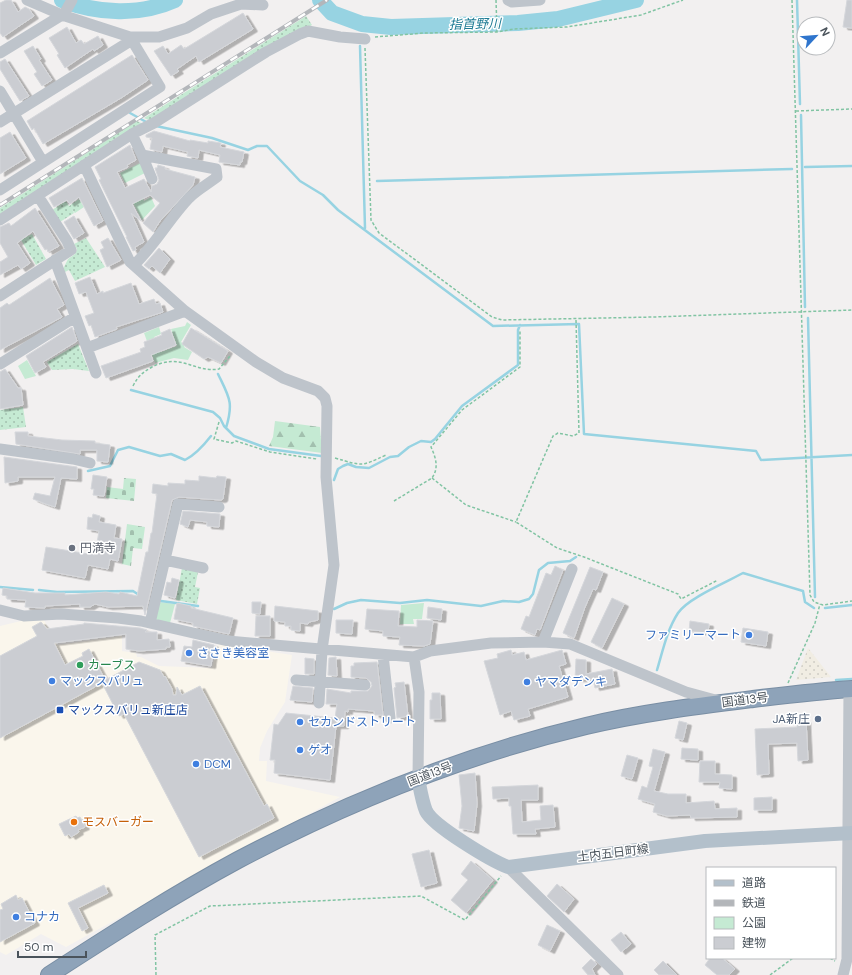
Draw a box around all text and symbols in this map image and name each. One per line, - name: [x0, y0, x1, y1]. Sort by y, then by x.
- water label: 指首野川: [449, 15, 503, 33]
- north arrow: [796, 16, 836, 56]
- text: N: [817, 25, 833, 38]
- place label: 円満寺: [80, 540, 116, 556]
- marker: 円満寺: [67, 543, 77, 553]
- place label: ファミリーマート: [645, 627, 741, 643]
- marker: ファミリーマート: [744, 630, 754, 640]
- place label: ささき美容室: [197, 645, 269, 661]
- marker: ささき美容室: [184, 648, 194, 658]
- place label: カーブス: [88, 657, 135, 673]
- marker: カーブス: [75, 660, 85, 670]
- place label: マックスバリュ: [60, 673, 144, 689]
- place label: ヤマダデンキ: [535, 674, 607, 690]
- marker: マックスバリュ: [47, 676, 57, 686]
- marker: ヤマダデンキ: [522, 677, 532, 687]
- street label: 国道13号: [721, 689, 769, 711]
- place label: マックスバリュ新庄店: [68, 702, 188, 718]
- marker: マックスバリュ新庄店: [55, 705, 65, 715]
- place label: JA新庄: [772, 711, 810, 727]
- place label: セカンドストリート: [308, 714, 416, 730]
- marker: JA新庄: [813, 714, 823, 724]
- marker: セカンドストリート: [295, 717, 305, 727]
- place label: ゲオ: [308, 742, 332, 758]
- marker: ゲオ: [295, 745, 305, 755]
- place label: DCM: [204, 756, 231, 772]
- street label: 国道13号: [405, 758, 455, 790]
- marker: DCM: [191, 759, 201, 769]
- place label: モスバーガー: [82, 814, 154, 830]
- marker: モスバーガー: [69, 817, 79, 827]
- street label: 土内五日町線: [576, 841, 650, 865]
- legend: [706, 867, 836, 959]
- text: 道路: [742, 875, 766, 891]
- text: 鉄道: [742, 895, 766, 911]
- place label: コナカ: [24, 909, 60, 925]
- marker: コナカ: [11, 912, 21, 922]
- text: 公園: [742, 915, 766, 931]
- scale bar: [18, 933, 86, 959]
- text: 建物: [742, 935, 766, 951]
- text: 50 m: [24, 939, 53, 955]

